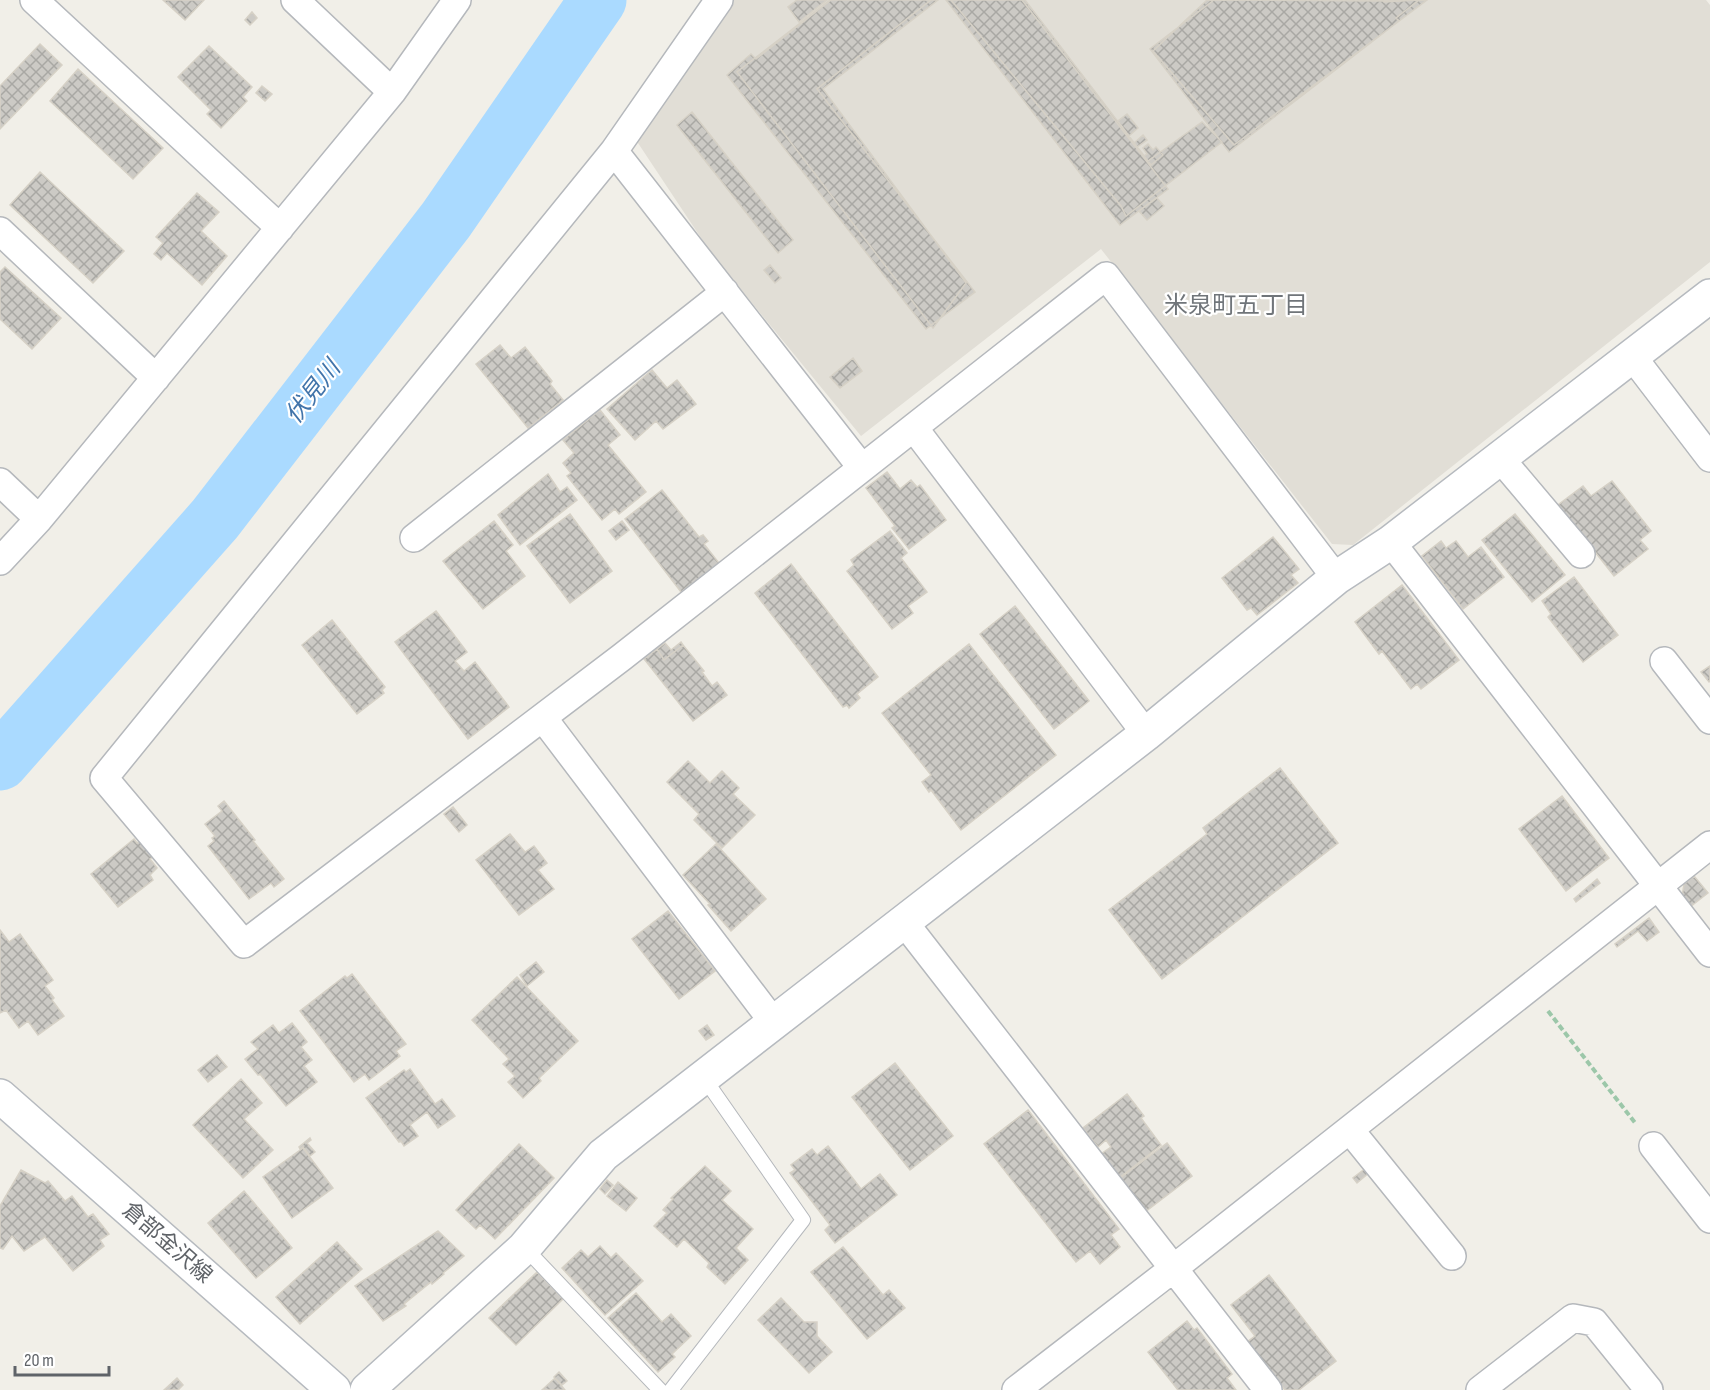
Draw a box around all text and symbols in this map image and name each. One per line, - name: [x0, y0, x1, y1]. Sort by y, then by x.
- district label: 米泉町五丁目: [1164, 291, 1308, 320]
- water label: 伏見川: [279, 352, 348, 429]
- street label: 倉部金沢線: [117, 1197, 217, 1289]
- scale bar: [15, 1339, 110, 1377]
- text: 20 m: [24, 1350, 54, 1371]

